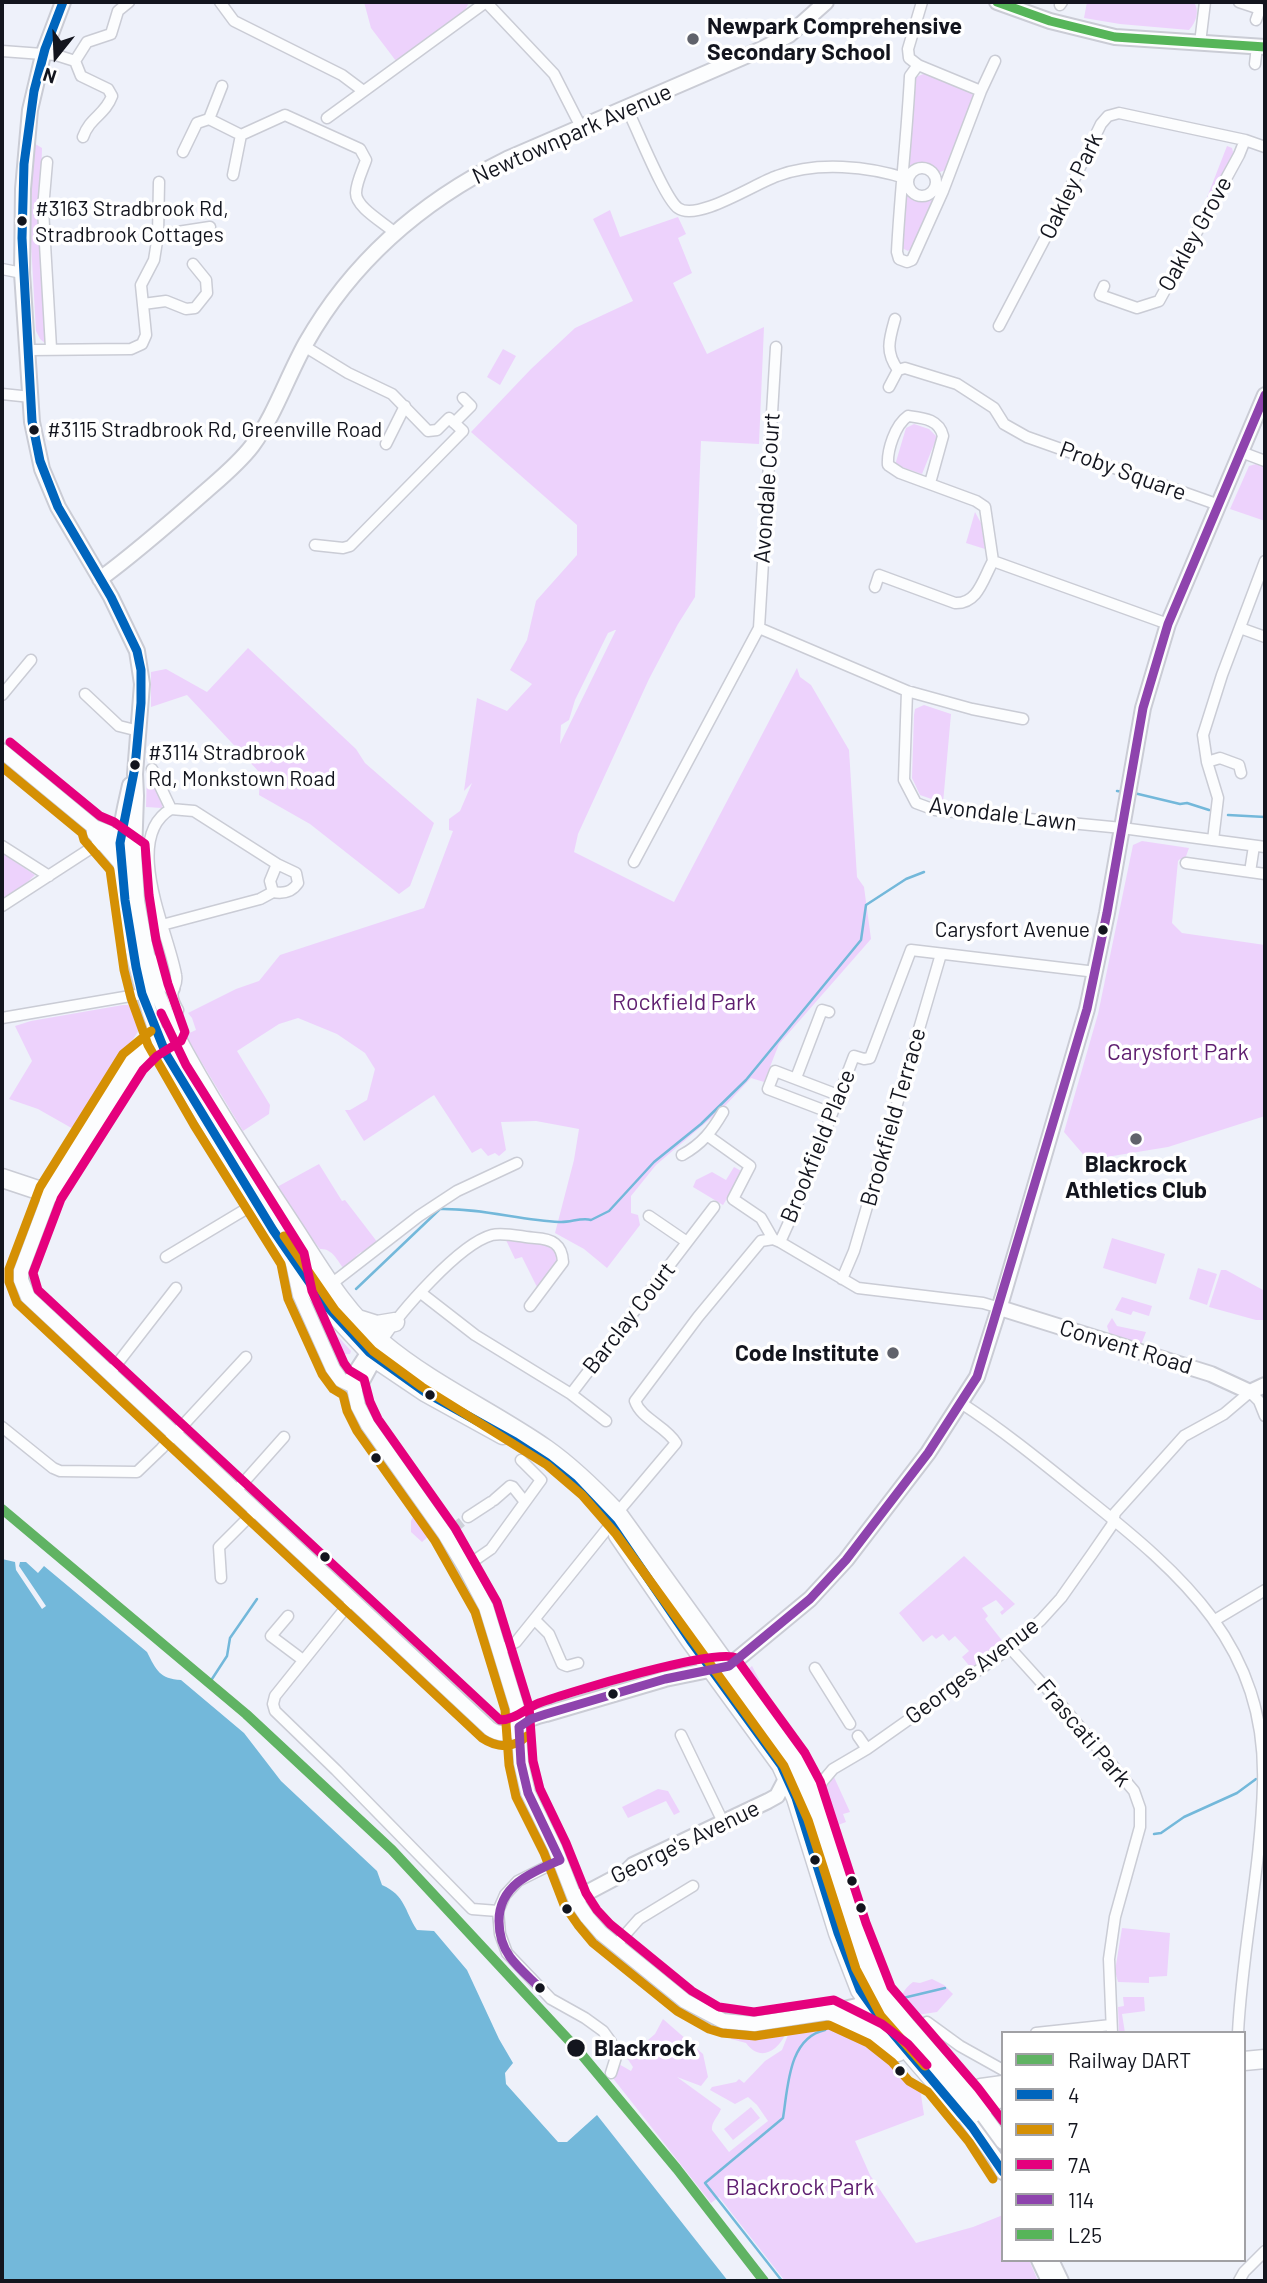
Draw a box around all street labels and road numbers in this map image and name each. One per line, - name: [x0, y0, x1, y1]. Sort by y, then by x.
- street label: Newtownpark Avenue: [468, 78, 676, 190]
- street label: Oakley Park: [1033, 128, 1109, 244]
- street label: Oakley Grove: [1152, 172, 1238, 296]
- street label: Avondale Court: [748, 412, 786, 564]
- street label: Proby Square: [1056, 435, 1190, 507]
- street label: Avondale Lawn: [928, 791, 1078, 837]
- street label: Brookfield Terrace: [854, 1025, 932, 1209]
- street label: Brookfield Place: [775, 1065, 861, 1227]
- street label: Barclay Court: [577, 1257, 681, 1379]
- street label: Convent Road: [1056, 1314, 1196, 1380]
- street label: Georges Avenue: [900, 1612, 1044, 1730]
- street label: Frascati Park: [1031, 1674, 1137, 1792]
- street label: George's Avenue: [606, 1794, 764, 1890]

